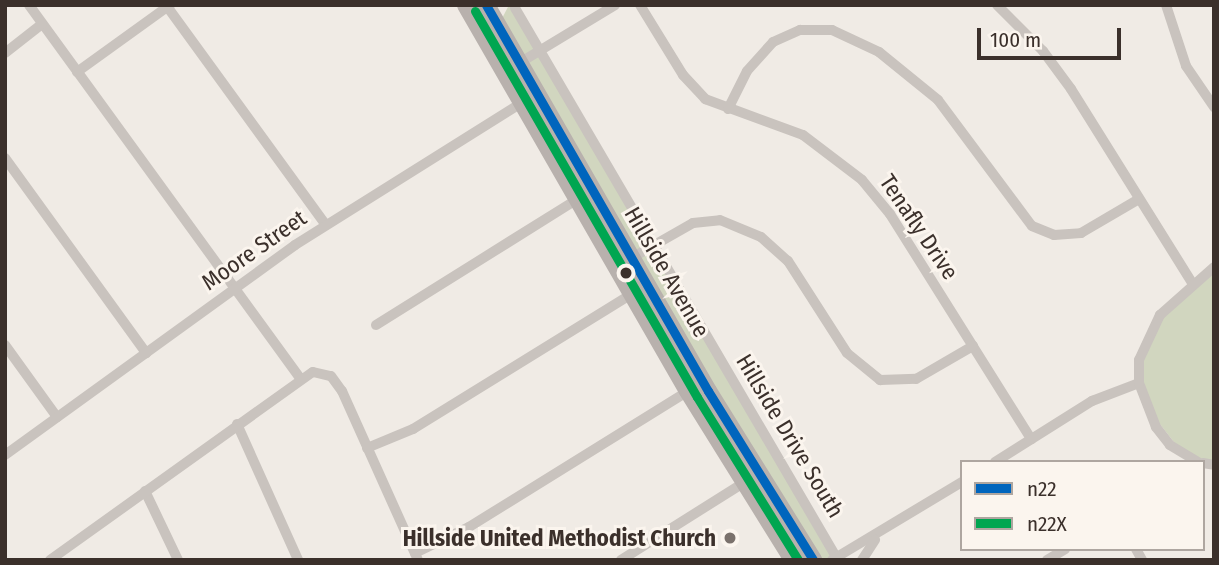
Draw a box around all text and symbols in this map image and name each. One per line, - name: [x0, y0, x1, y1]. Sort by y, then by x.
- scale bar: [981, 14, 1124, 58]
- text: 100 m: [990, 27, 1041, 53]
- street label: Tenafly Drive: [874, 169, 964, 285]
- street label: Hillside Avenue: [619, 202, 715, 342]
- street label: Moore Street: [196, 204, 312, 296]
- unlabelled marker: [619, 266, 633, 280]
- street label: Hillside Drive South: [730, 349, 850, 523]
- legend: [960, 460, 1205, 551]
- text: n22: [1027, 476, 1057, 502]
- text: n22X: [1027, 511, 1067, 537]
- place label: Hillside United Methodist Church: [403, 524, 716, 552]
- marker: Hillside United Methodist Church: [722, 530, 738, 546]

